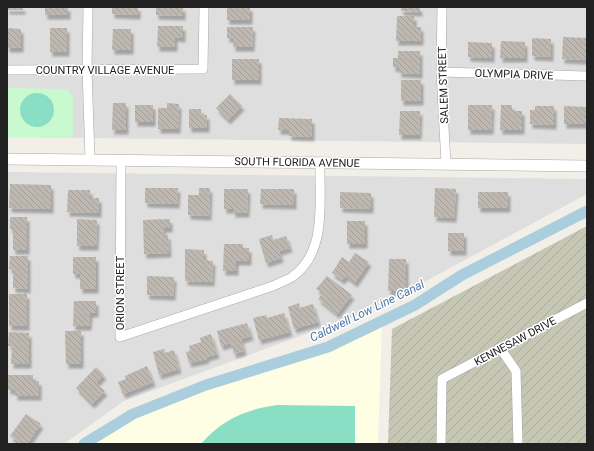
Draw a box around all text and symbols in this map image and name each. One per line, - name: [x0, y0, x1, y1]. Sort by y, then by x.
- street label: SALEM STREET: [436, 46, 451, 124]
- street label: COUNTRY VILLAGE AVENUE: [36, 64, 174, 77]
- street label: OLYMPIA DRIVE: [474, 67, 553, 82]
- street label: SOUTH FLORIDA AVENUE: [234, 155, 360, 170]
- street label: ORION STREET: [114, 255, 127, 330]
- water label: Caldwell Low Line Canal: [307, 277, 427, 345]
- street label: KENNESAW DRIVE: [472, 314, 559, 369]

